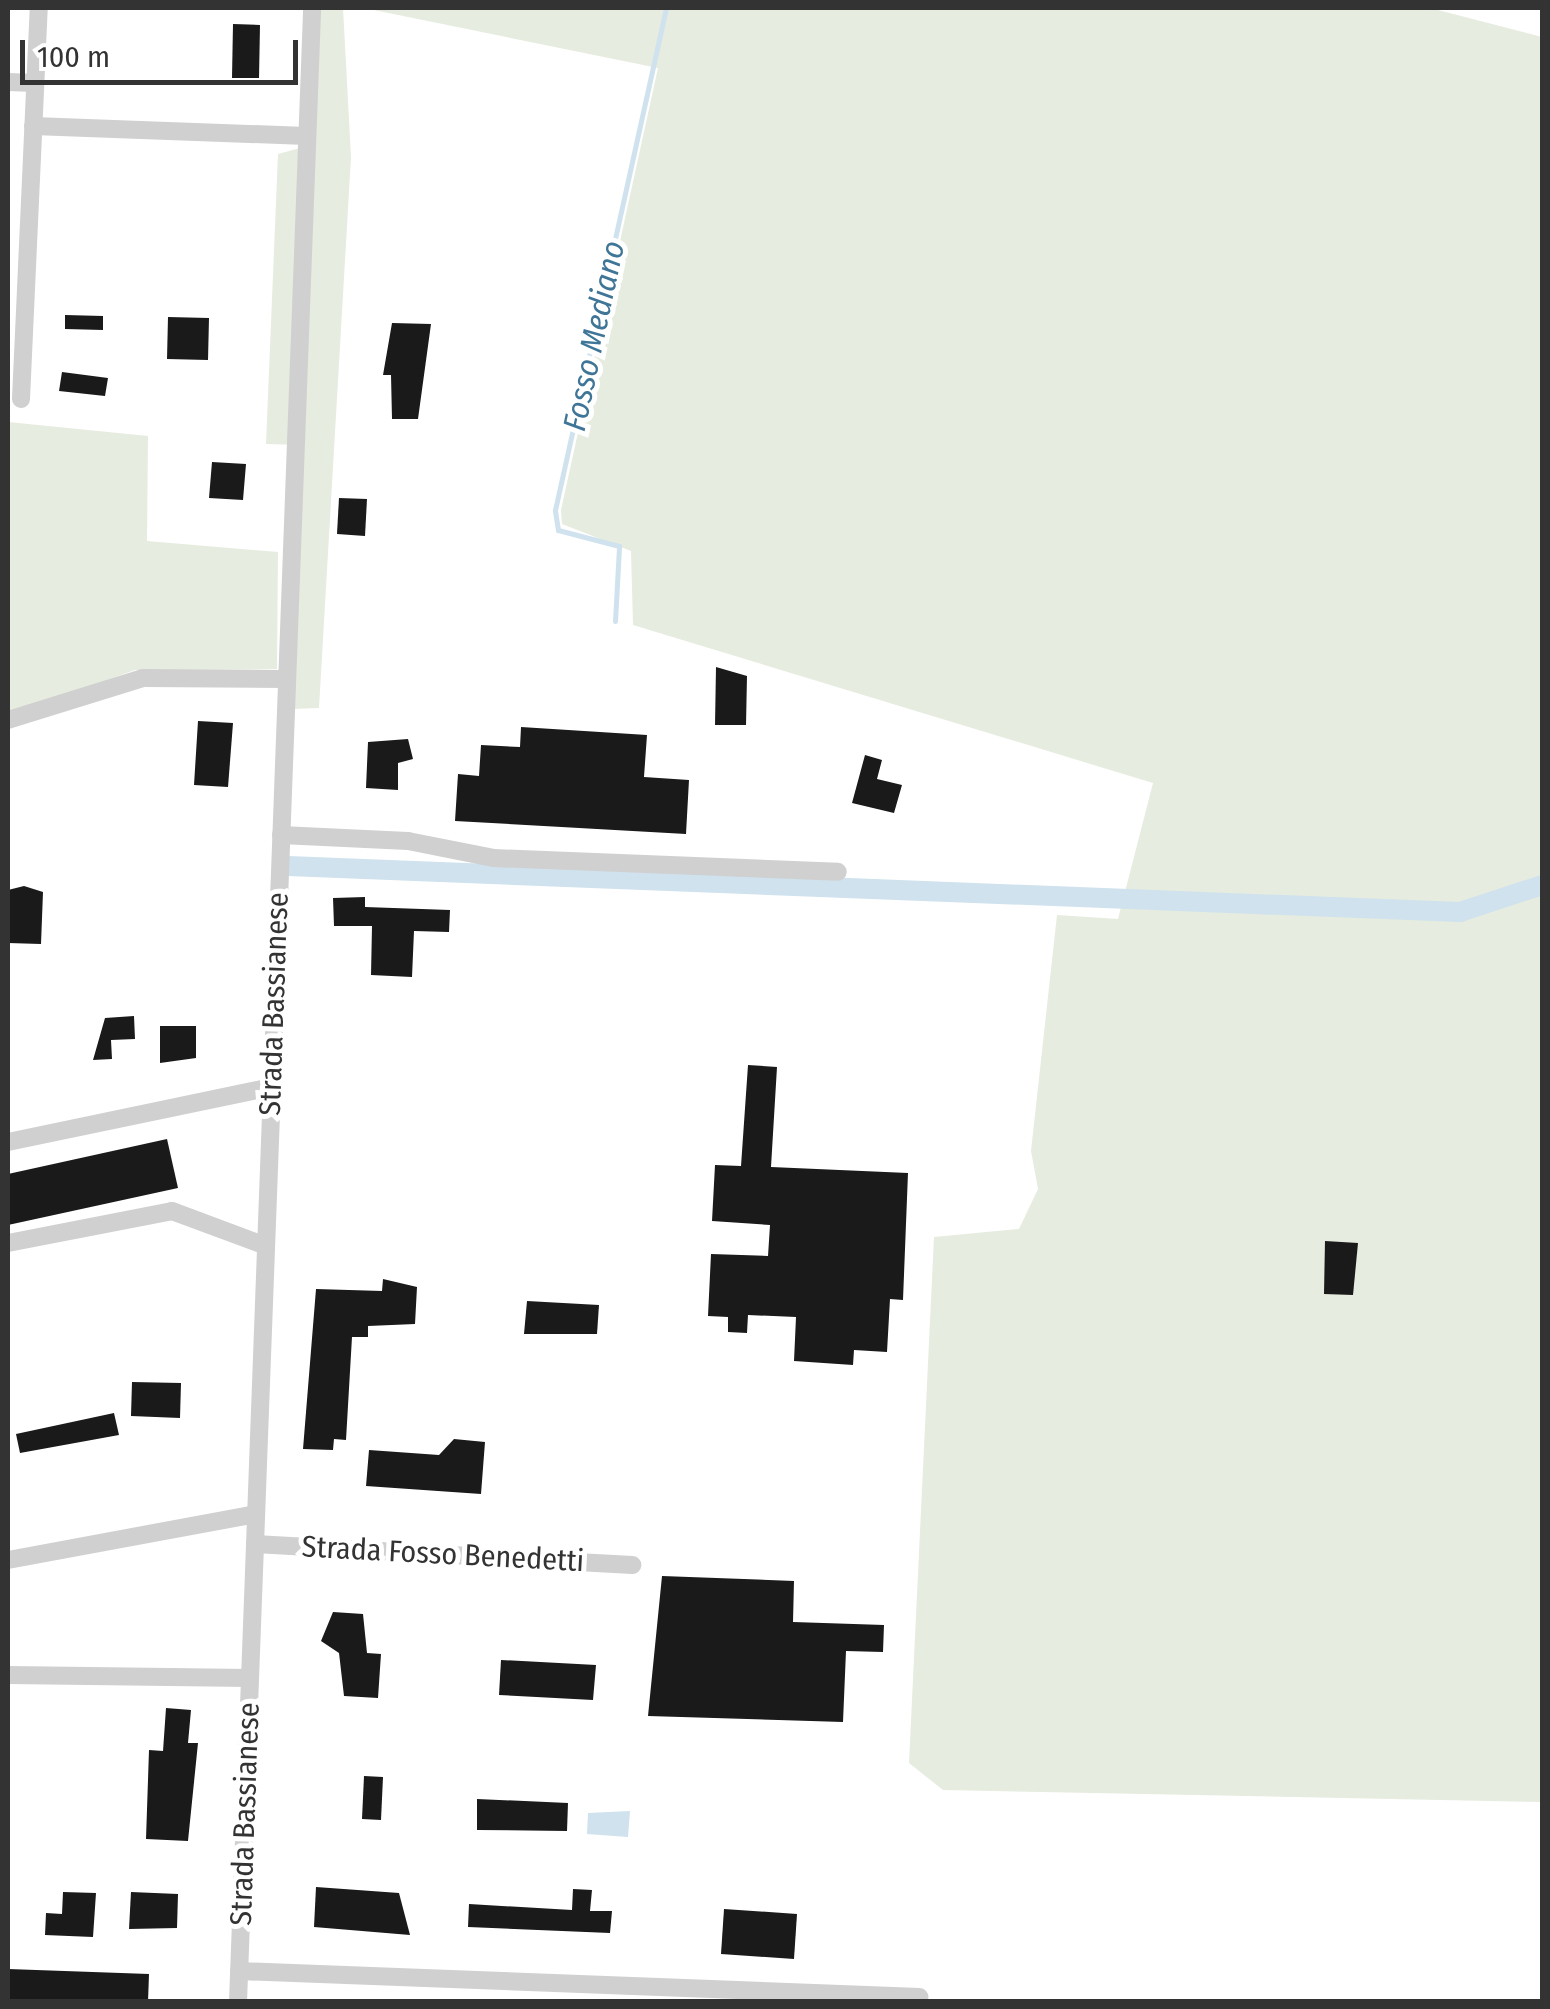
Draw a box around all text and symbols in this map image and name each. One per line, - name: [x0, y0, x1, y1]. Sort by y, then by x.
- scale bar: [25, 20, 302, 82]
- text: 100 m: [37, 39, 110, 75]
- water label: Fosso Mediano: [555, 237, 633, 435]
- street label: Strada Bassianese: [252, 892, 296, 1116]
- street label: Strada Fosso Benedetti: [301, 1529, 585, 1579]
- street label: Strada Bassianese: [223, 1702, 267, 1926]

